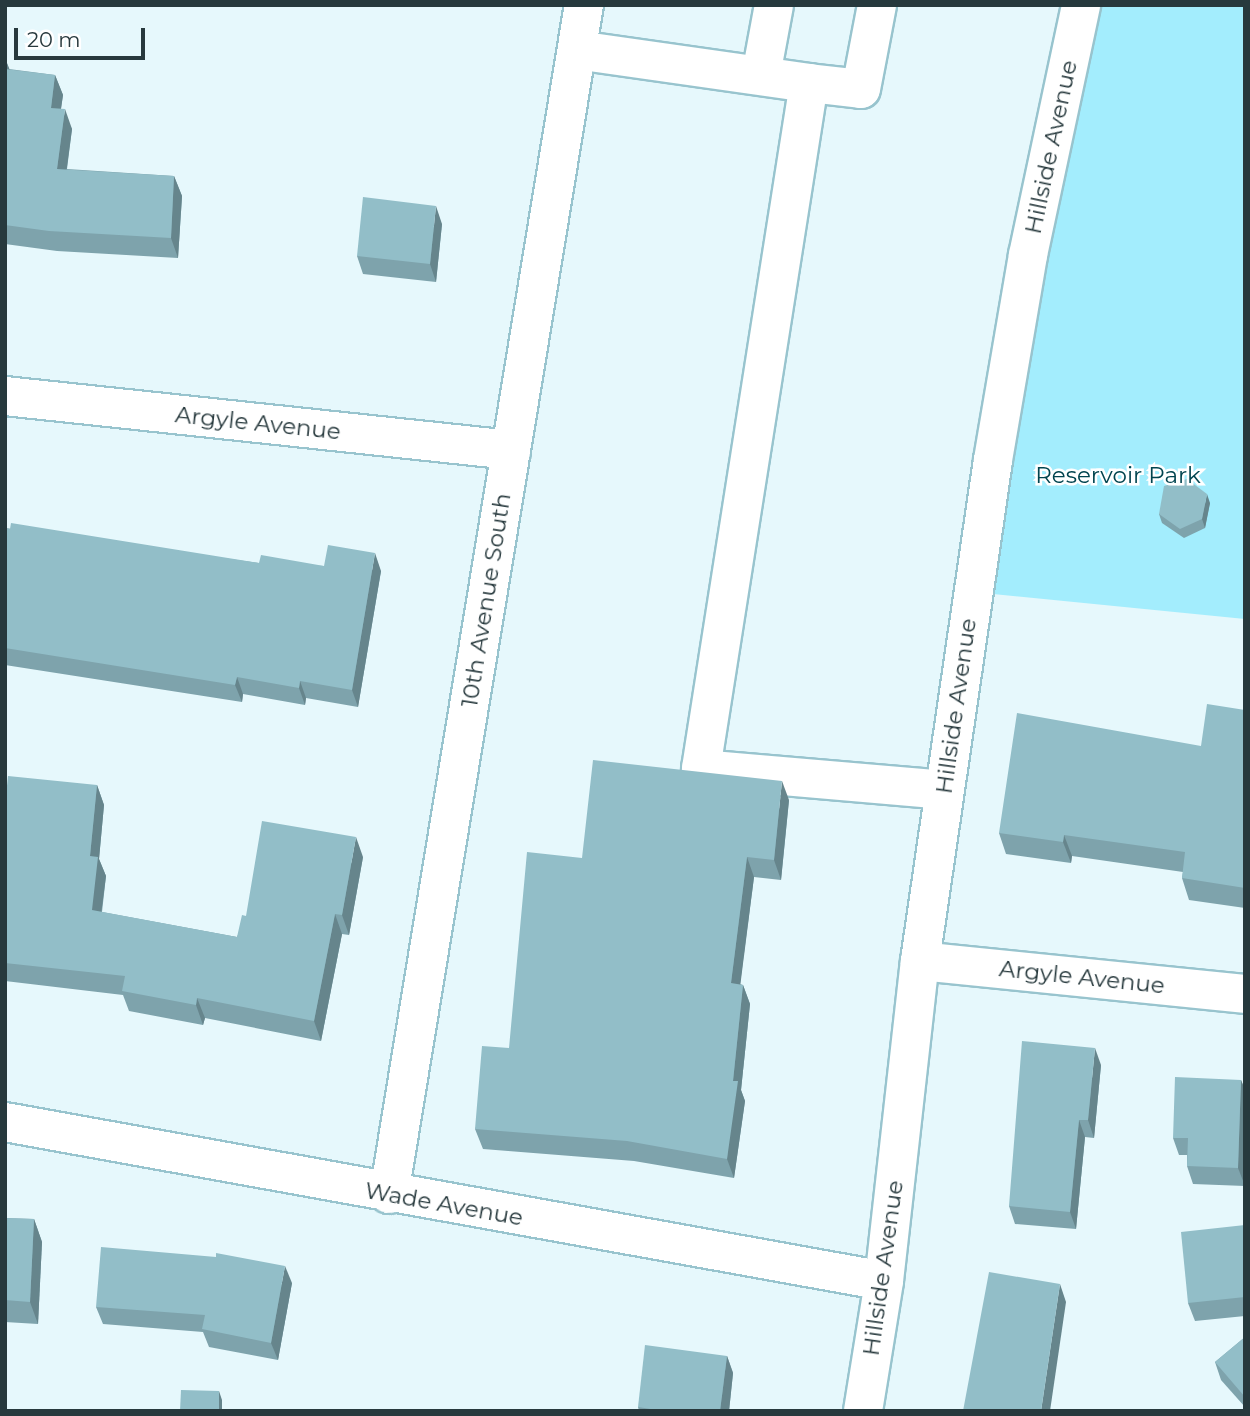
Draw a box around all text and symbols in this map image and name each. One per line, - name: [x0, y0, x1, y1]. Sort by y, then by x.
- scale bar: [18, 14, 149, 58]
- text: 20 m: [27, 27, 81, 52]
- street label: Hillside Avenue: [1019, 58, 1083, 236]
- street label: Argyle Avenue: [174, 401, 342, 445]
- park label: Reservoir Park: [1035, 461, 1201, 489]
- street label: 10th Avenue South: [455, 491, 517, 709]
- street label: Hillside Avenue: [930, 616, 982, 796]
- street label: Argyle Avenue: [998, 955, 1166, 999]
- street label: Wade Avenue: [363, 1177, 525, 1231]
- street label: Hillside Avenue: [857, 1178, 909, 1358]

